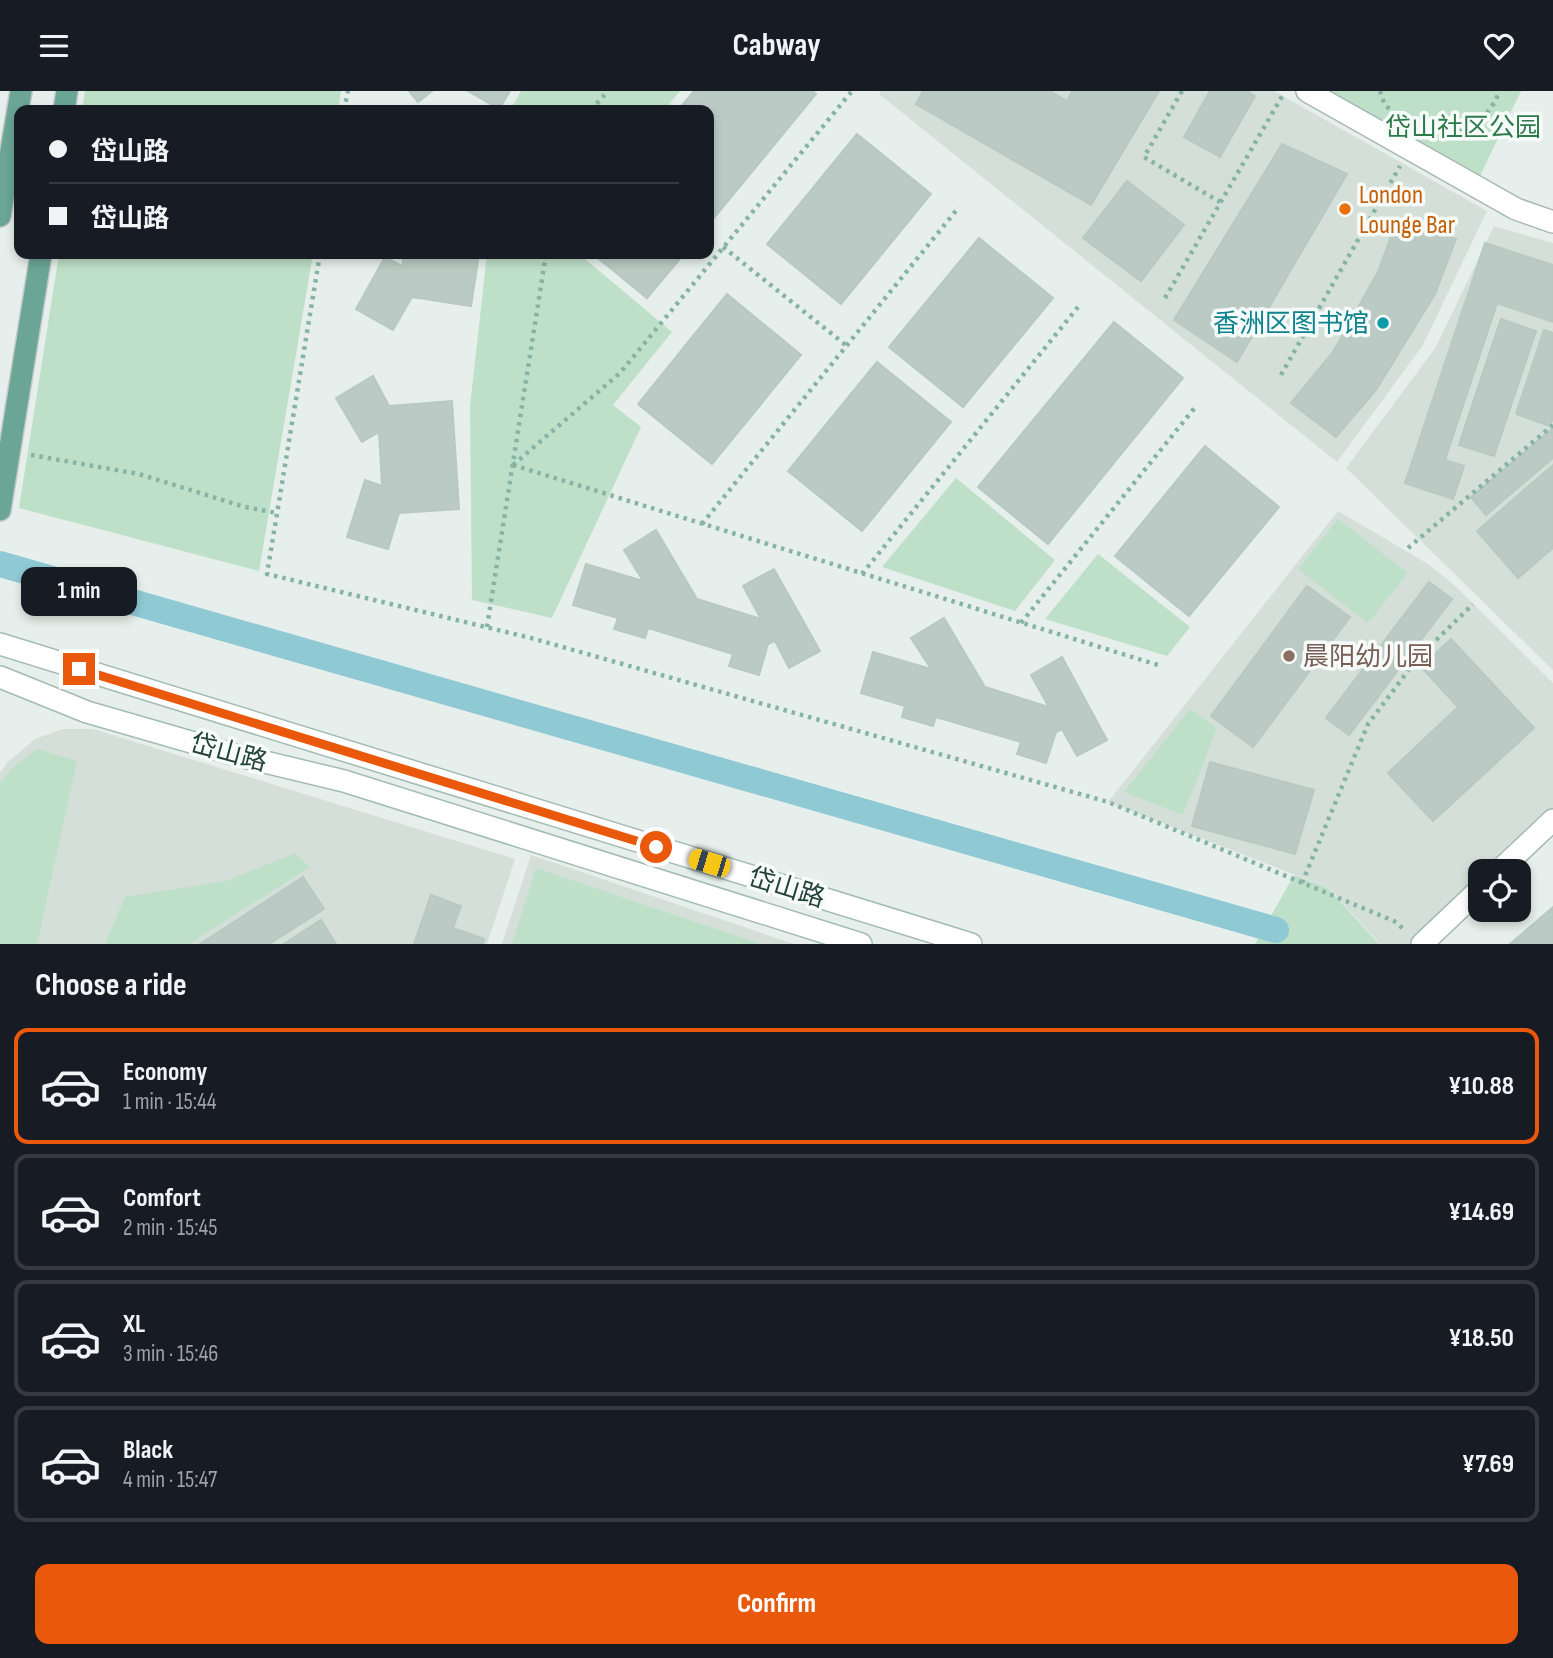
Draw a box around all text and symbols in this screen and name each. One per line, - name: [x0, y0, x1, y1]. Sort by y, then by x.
- text: Cabway: [732, 26, 821, 65]
- icon: menu: [35, 27, 73, 65]
- icon: heart: [1480, 27, 1518, 65]
- park label: 岱山社区公园: [1385, 113, 1541, 144]
- text: 岱山路: [91, 137, 169, 168]
- place label: London Lounge Bar: [1359, 180, 1456, 241]
- marker: London Lounge Bar: [1337, 201, 1353, 217]
- text: 岱山路: [91, 204, 169, 235]
- place label: 香洲区图书馆: [1213, 309, 1369, 340]
- marker: 香洲区图书馆: [1375, 315, 1391, 331]
- callout: 1 min: [21, 567, 137, 617]
- text: 1 min: [58, 577, 100, 605]
- place label: 晨阳幼儿园: [1303, 642, 1433, 673]
- marker: 晨阳幼儿园: [1281, 648, 1297, 664]
- route end: [63, 653, 95, 685]
- street label: 岱山路: [187, 728, 270, 779]
- route start: [640, 831, 672, 863]
- car: [686, 847, 733, 879]
- map controls: [1468, 859, 1531, 922]
- button: locate: [1468, 859, 1531, 922]
- street label: 岱山路: [745, 862, 828, 915]
- text: Choose a ride: [35, 966, 187, 1005]
- icon: car: [39, 1055, 102, 1118]
- text: Economy: [123, 1057, 207, 1088]
- text: ¥10.88: [1448, 1071, 1514, 1102]
- text: 1 min · 15:44: [123, 1088, 216, 1116]
- icon: car: [39, 1181, 102, 1244]
- text: Comfort: [123, 1183, 201, 1214]
- text: ¥14.69: [1448, 1197, 1514, 1228]
- text: 2 min · 15:45: [123, 1214, 217, 1242]
- icon: car: [39, 1307, 102, 1370]
- text: XL: [123, 1309, 145, 1340]
- text: ¥18.50: [1449, 1323, 1514, 1354]
- text: 3 min · 15:46: [123, 1340, 218, 1368]
- icon: car: [39, 1433, 102, 1496]
- text: Black: [123, 1435, 173, 1466]
- text: ¥7.69: [1462, 1449, 1514, 1480]
- text: 4 min · 15:47: [123, 1466, 217, 1494]
- button: Confirm: [35, 1564, 1518, 1644]

